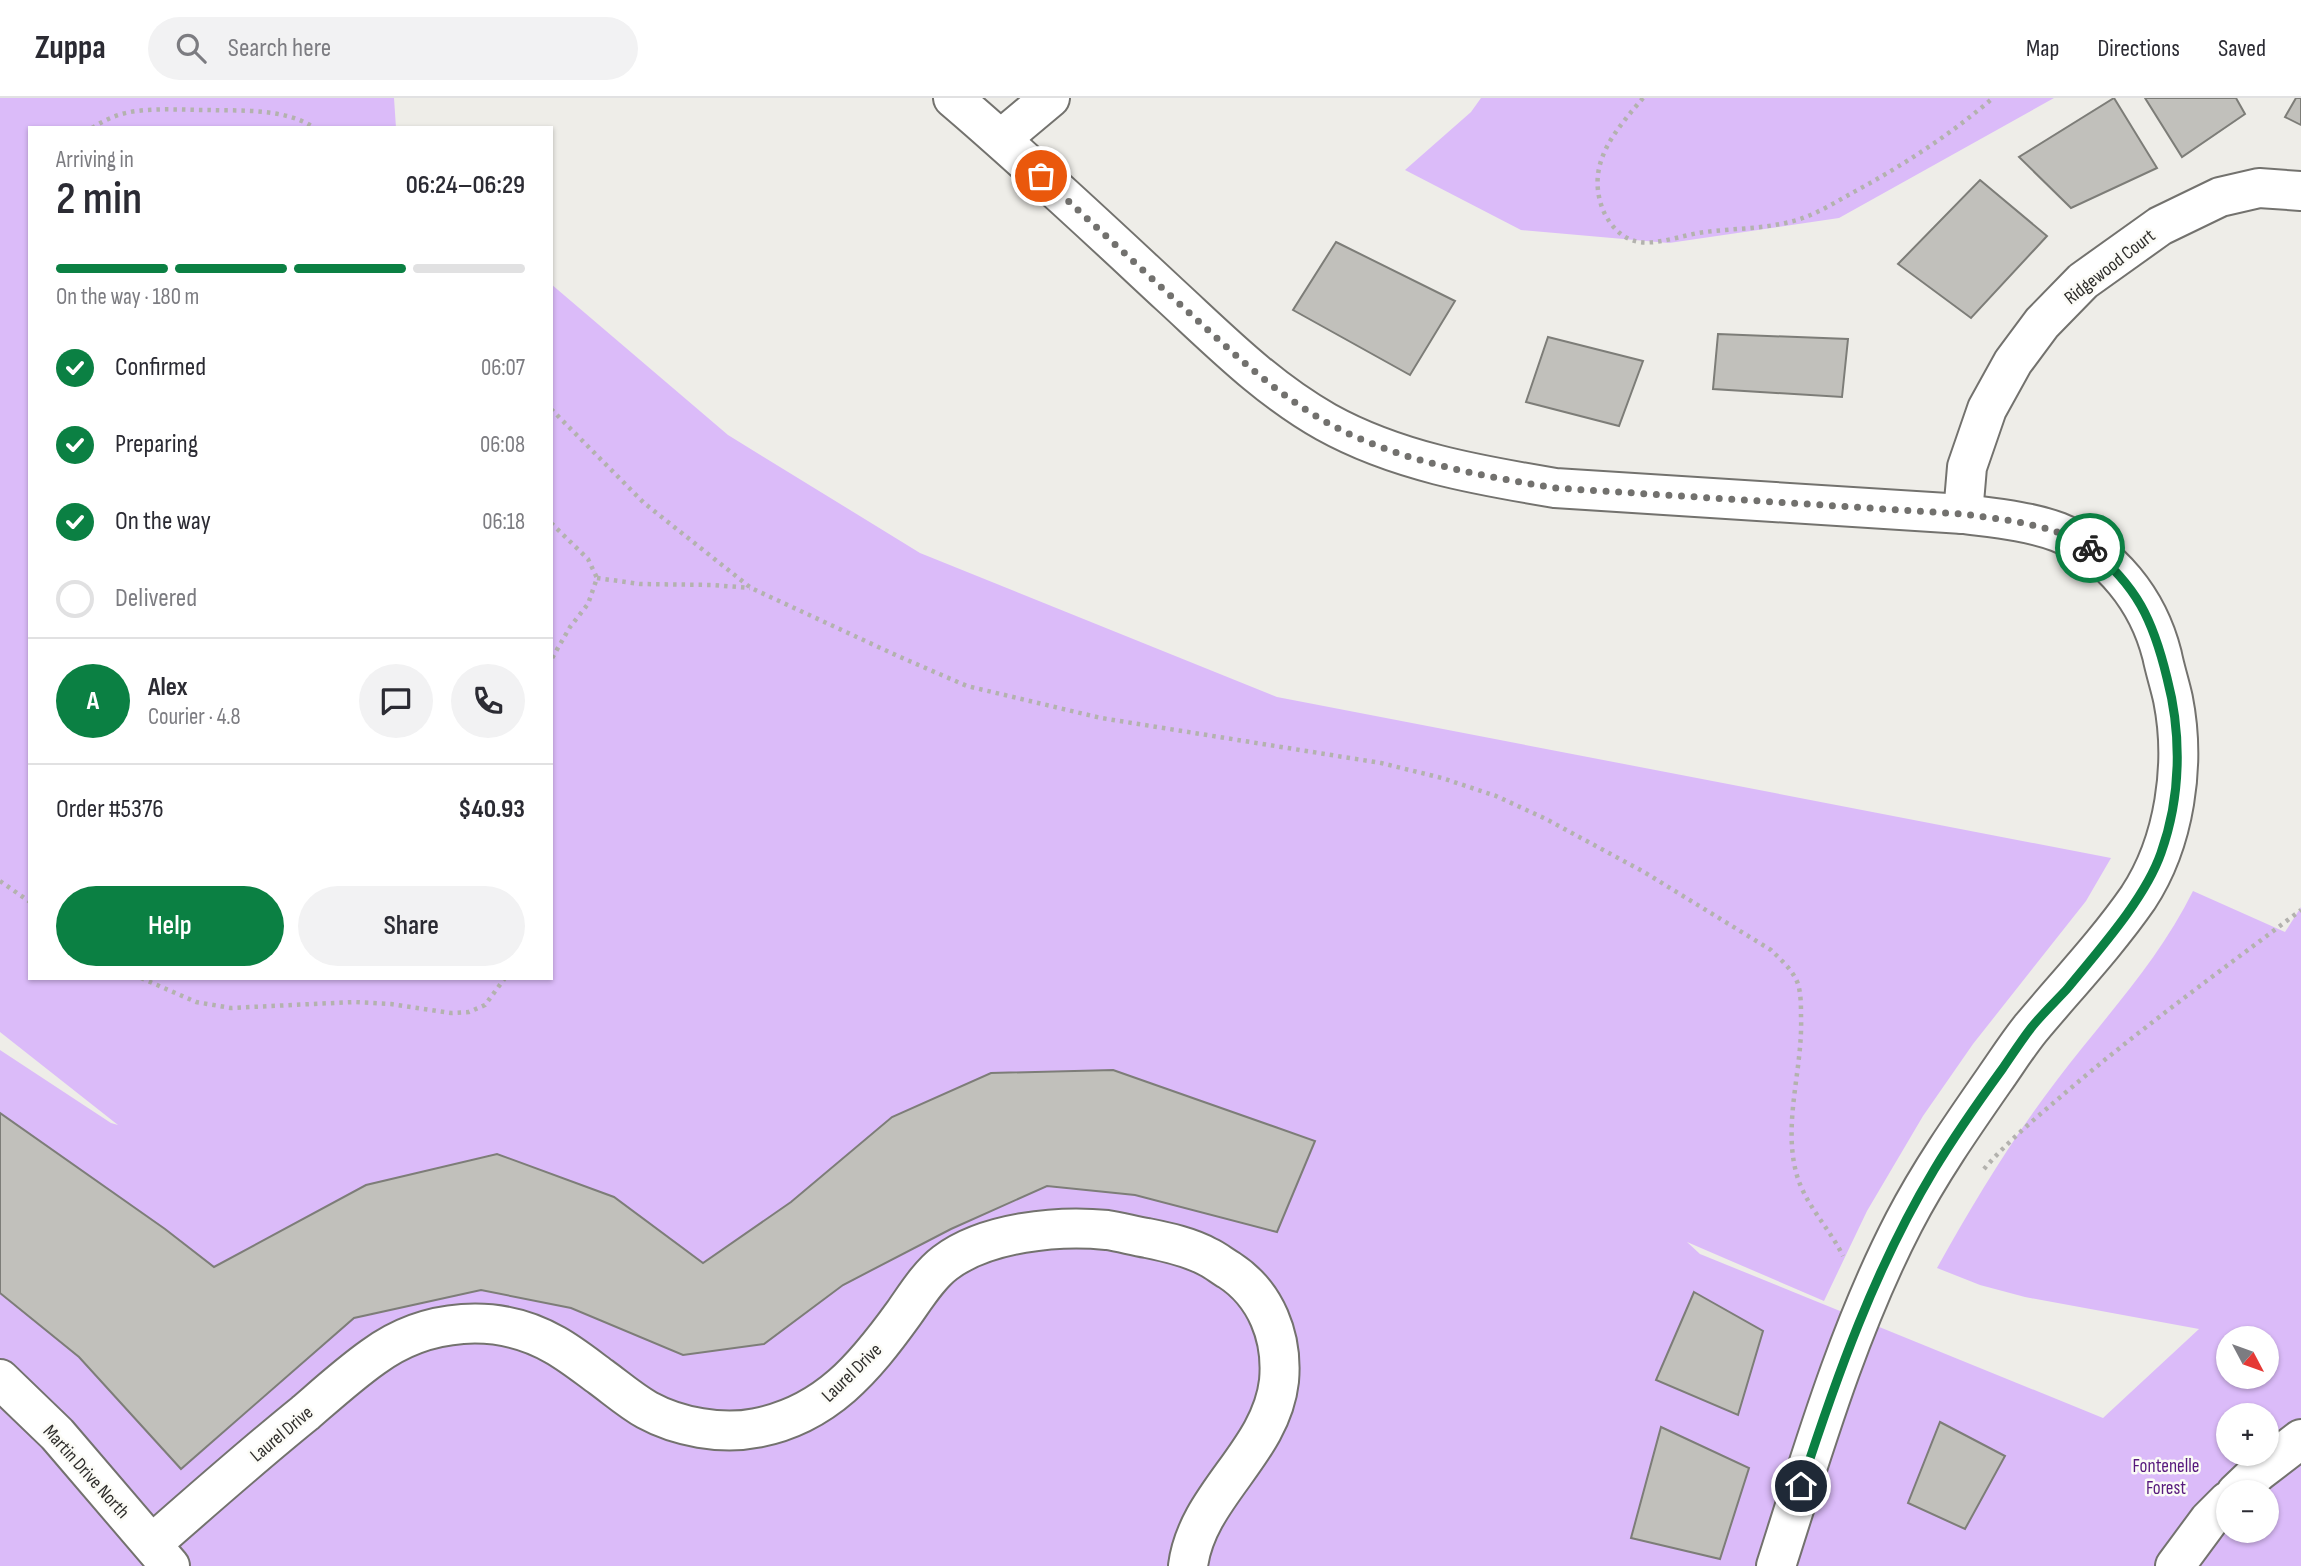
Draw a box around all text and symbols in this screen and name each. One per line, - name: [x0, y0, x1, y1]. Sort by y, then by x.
- search box: [148, 17, 638, 80]
- text: Zuppa: [35, 28, 106, 68]
- icon: search: [172, 29, 210, 67]
- text: Search here: [228, 33, 331, 64]
- text: Map: [2026, 34, 2059, 63]
- text: Directions: [2097, 34, 2180, 63]
- text: Saved: [2218, 34, 2266, 63]
- text: Arriving in: [56, 146, 134, 174]
- pin: [1011, 146, 1071, 206]
- icon: bag: [1022, 157, 1060, 195]
- text: 06:24–06:29: [406, 170, 525, 201]
- text: 2 min: [56, 172, 142, 227]
- street label: Ridgewood Court: [2060, 224, 2160, 310]
- text: On the way · 180 m: [56, 283, 199, 311]
- icon: check: [56, 349, 94, 387]
- text: Confirmed: [115, 352, 206, 383]
- text: 06:07: [481, 354, 525, 382]
- icon: check: [56, 426, 94, 464]
- text: Preparing: [115, 429, 198, 460]
- text: 06:08: [480, 431, 525, 459]
- icon: check: [56, 503, 94, 541]
- text: On the way: [115, 506, 211, 537]
- text: 06:18: [482, 508, 525, 536]
- courier: [2055, 513, 2125, 583]
- icon: bike: [2071, 529, 2109, 567]
- text: Delivered: [115, 583, 197, 614]
- button: chat: [359, 664, 433, 738]
- button: phone: [451, 664, 525, 738]
- text: Alex: [148, 672, 188, 703]
- text: A: [87, 686, 99, 717]
- text: Courier · 4.8: [148, 703, 241, 731]
- text: Order #5376: [56, 794, 164, 825]
- text: $40.93: [458, 794, 525, 825]
- button: Help: [56, 886, 284, 966]
- button: Share: [298, 886, 525, 966]
- north arrow: [2216, 1326, 2278, 1390]
- map controls: [2216, 1326, 2279, 1543]
- street label: Laurel Drive: [817, 1339, 887, 1407]
- street label: Laurel Drive: [246, 1401, 318, 1467]
- button: +: [2216, 1403, 2279, 1466]
- street label: Martin Drive North: [38, 1420, 134, 1524]
- park label: Fontenelle Forest: [2133, 1455, 2199, 1500]
- pin: [1771, 1456, 1831, 1516]
- icon: home: [1782, 1467, 1820, 1505]
- button: −: [2216, 1480, 2279, 1543]

